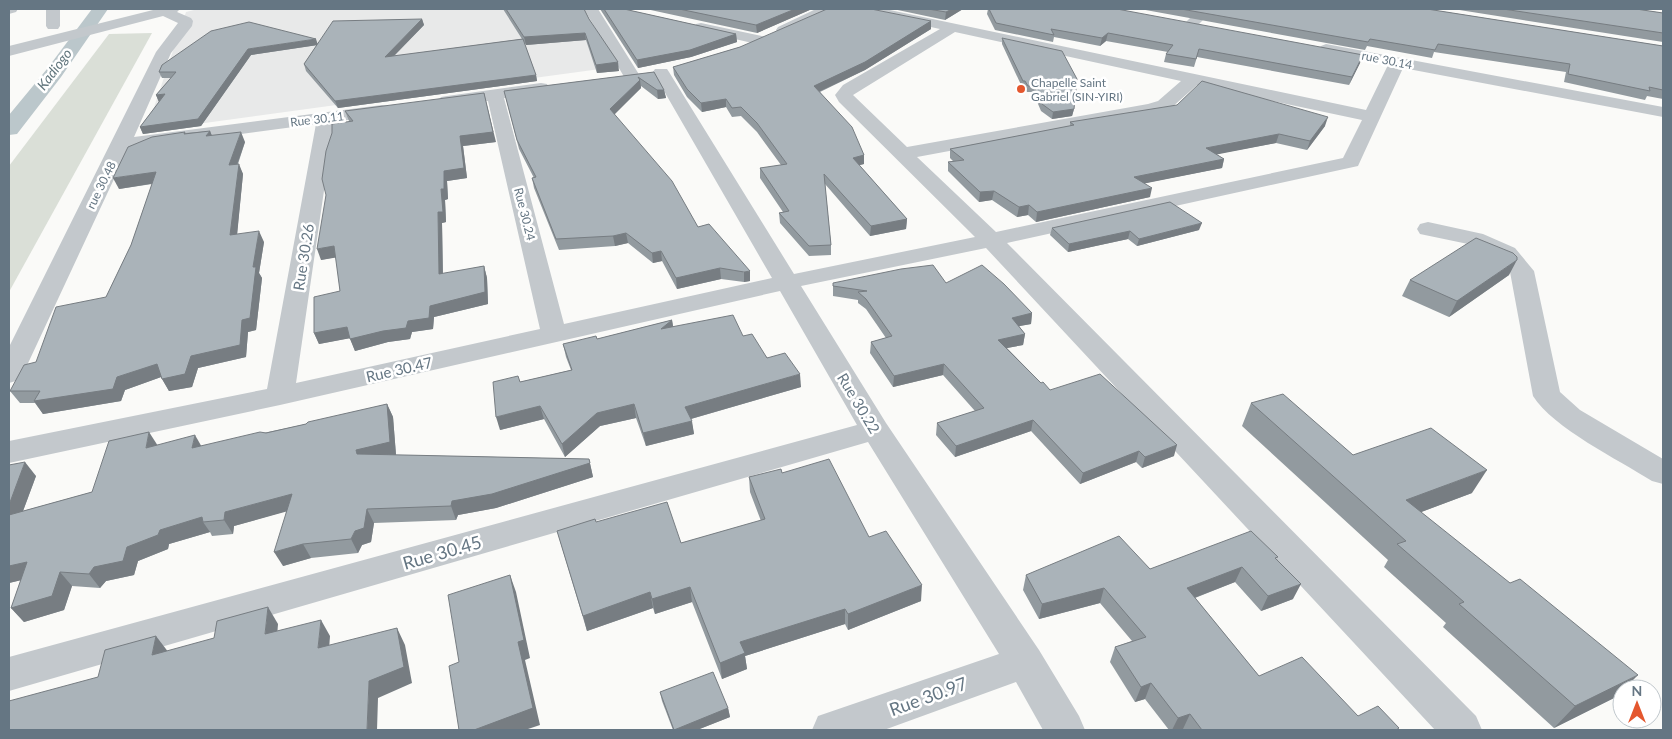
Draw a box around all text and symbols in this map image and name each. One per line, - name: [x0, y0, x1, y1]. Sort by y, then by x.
- water label: Kadiogo: [33, 45, 75, 93]
- street label: rue 30.14: [1360, 48, 1414, 72]
- place label: Chapelle Saint Gabriel (SIN-YIRI): [1031, 75, 1123, 104]
- marker: Chapelle Saint Gabriel (SIN-YIRI): [1015, 83, 1027, 95]
- street label: Rue 30.11: [289, 108, 345, 130]
- street label: rue 30.48: [83, 159, 119, 211]
- street label: Rue 30.24: [511, 186, 539, 242]
- street label: Rue 30.26: [289, 222, 317, 292]
- street label: Rue 30.47: [364, 353, 434, 385]
- street label: Rue 30.22: [834, 369, 884, 437]
- street label: Rue 30.45: [400, 530, 484, 574]
- street label: Rue 30.97: [886, 672, 970, 720]
- north arrow: [1612, 679, 1662, 729]
- text: N: [1632, 682, 1642, 699]

